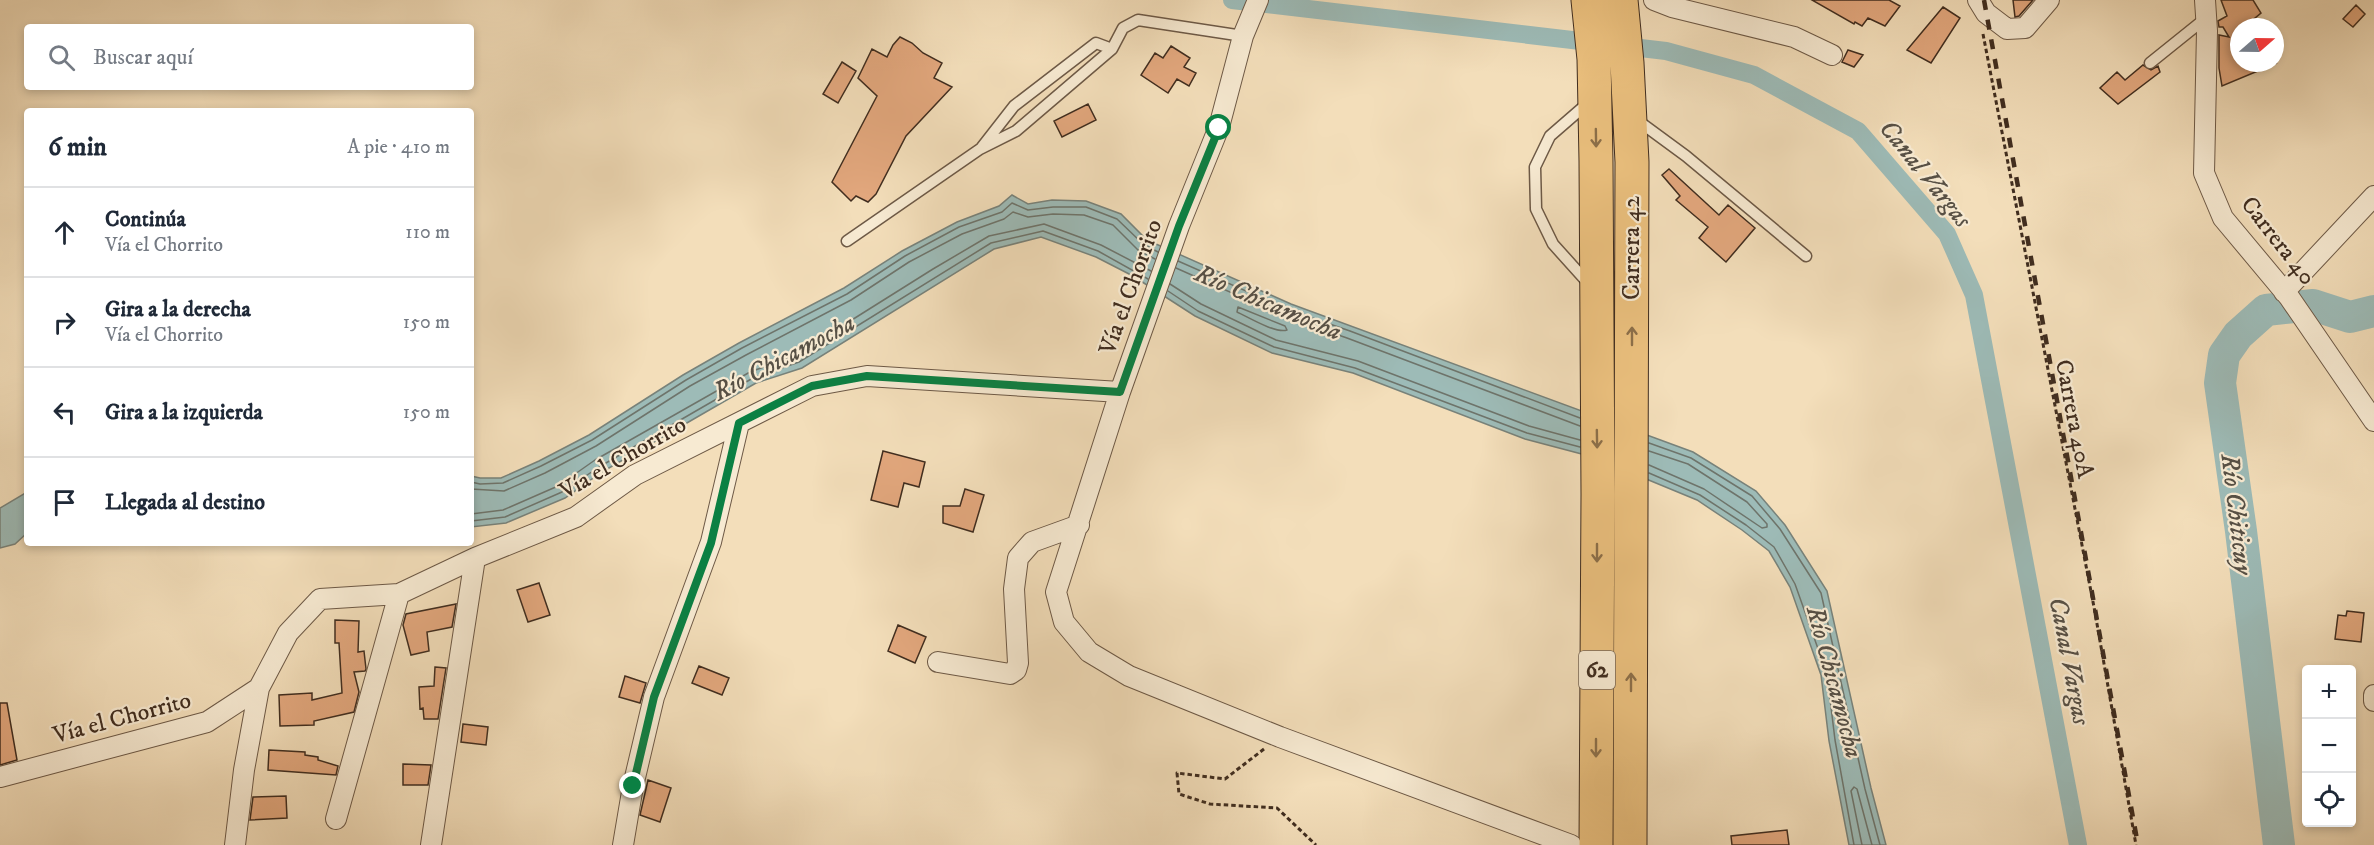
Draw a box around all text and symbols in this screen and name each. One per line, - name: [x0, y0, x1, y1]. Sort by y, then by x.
- north arrow: [2230, 18, 2284, 72]
- search box: [24, 24, 474, 90]
- icon: search: [45, 41, 78, 74]
- text: Buscar aquí: [93, 44, 193, 71]
- water label: Canal Vargas: [1871, 113, 1979, 236]
- route start: [1205, 114, 1231, 140]
- one-way arrow: [1590, 128, 1602, 148]
- text: 6 min: [48, 131, 107, 164]
- text: A pie · 410 m: [347, 135, 450, 160]
- street label: Carrera 40: [2234, 190, 2322, 292]
- street label: Carrera 42: [1617, 196, 1647, 300]
- text: Continúa: [105, 206, 186, 233]
- street label: Vía el Chorrito: [1092, 215, 1169, 360]
- icon: ahead: [48, 216, 81, 249]
- text: 110 m: [405, 220, 450, 245]
- text: Vía el Chorrito: [105, 233, 223, 258]
- water label: Río Chicamocha: [1189, 257, 1346, 349]
- text: Gira a la derecha: [105, 296, 251, 323]
- icon: right: [48, 306, 81, 339]
- water label: Río Chicamocha: [706, 307, 861, 410]
- text: 150 m: [403, 310, 450, 335]
- text: Vía el Chorrito: [105, 323, 223, 348]
- one-way arrow: [1626, 327, 1638, 347]
- street label: Carrera 40A: [2048, 357, 2100, 482]
- icon: left: [48, 396, 81, 429]
- text: Gira a la izquierda: [105, 399, 263, 426]
- text: 150 m: [403, 400, 450, 425]
- street label: Vía el Chorrito: [553, 410, 692, 507]
- one-way arrow: [1591, 428, 1603, 448]
- water label: Río Chiticuy: [2212, 451, 2260, 578]
- icon: arrive: [48, 486, 81, 519]
- text: Llegada al destino: [105, 489, 265, 516]
- one-way arrow: [1591, 542, 1603, 562]
- water label: Canal Vargas: [2040, 594, 2098, 729]
- water label: Río Chicamocha: [1798, 601, 1870, 762]
- road number: 62: [1579, 651, 1615, 689]
- map controls: [2302, 665, 2356, 827]
- button: +: [2302, 665, 2356, 719]
- one-way arrow: [1625, 672, 1637, 692]
- street label: Vía el Chorrito: [49, 685, 194, 751]
- button: −: [2302, 719, 2356, 773]
- one-way arrow: [1590, 737, 1602, 757]
- route end: [619, 772, 645, 798]
- button: locate: [2302, 773, 2356, 827]

